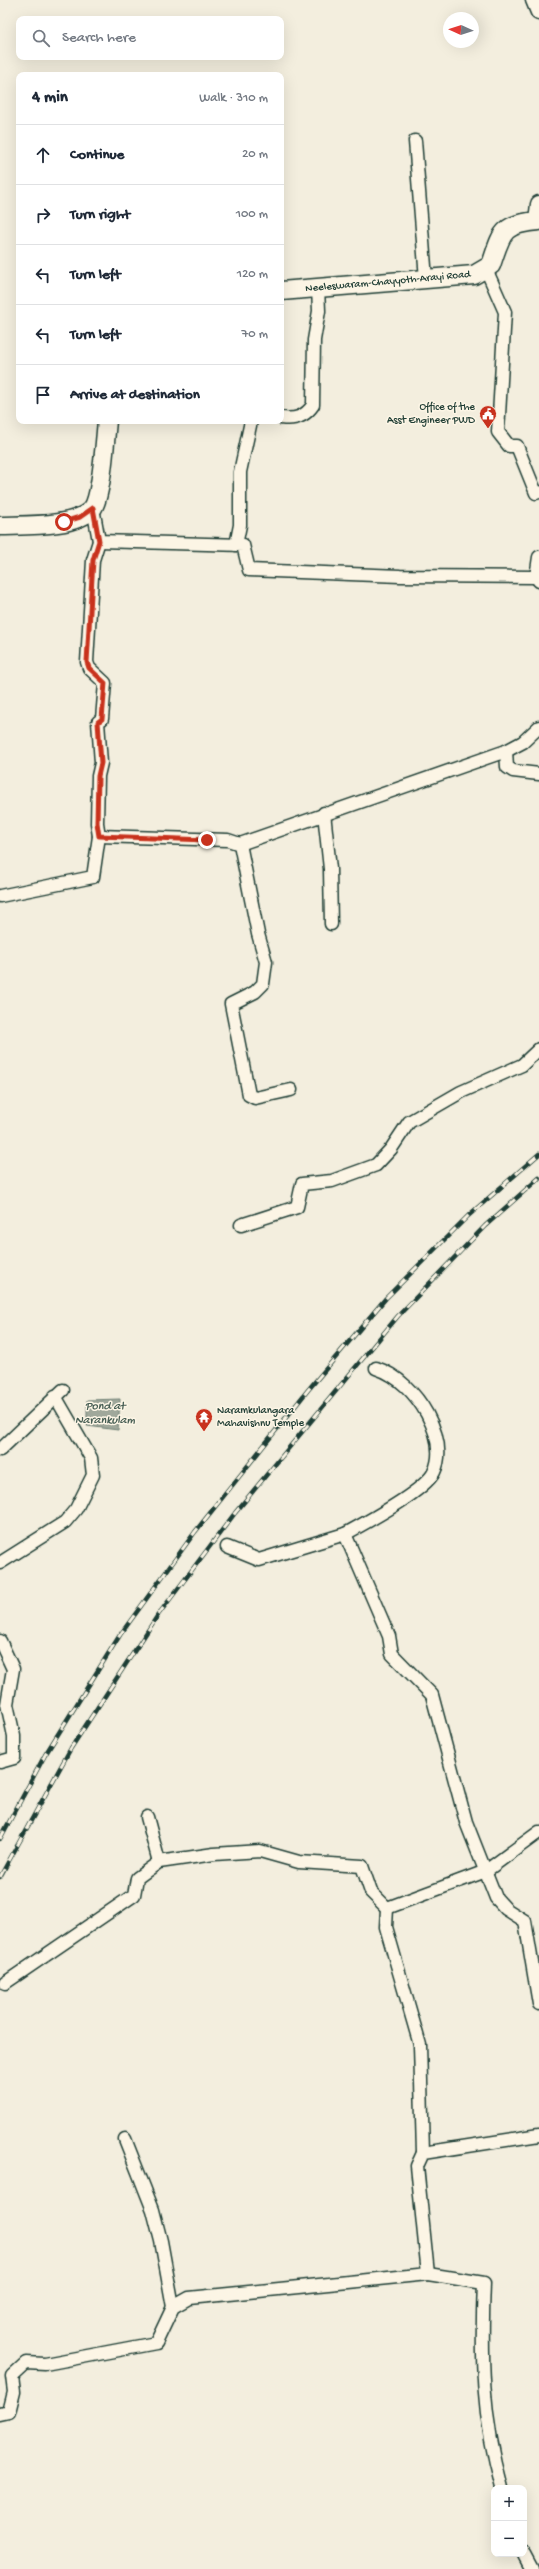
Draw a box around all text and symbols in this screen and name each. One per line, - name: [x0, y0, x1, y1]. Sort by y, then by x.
- north arrow: [443, 12, 479, 48]
- search box: [16, 16, 284, 60]
- icon: search: [30, 27, 52, 49]
- text: Search here: [62, 29, 136, 47]
- text: 4 min: [32, 88, 68, 108]
- text: Walk · 310 m: [199, 91, 268, 106]
- icon: ahead: [32, 144, 54, 166]
- text: Continue: [70, 146, 124, 164]
- text: 20 m: [242, 147, 268, 162]
- icon: right: [32, 204, 54, 226]
- text: Turn right: [70, 206, 130, 224]
- text: 100 m: [236, 207, 268, 222]
- icon: left: [32, 264, 54, 286]
- text: Turn left: [70, 266, 121, 284]
- text: 120 m: [237, 267, 268, 282]
- street label: Neeleswaram-Chayyoth-Arayi Road: [305, 269, 473, 295]
- icon: left: [32, 324, 54, 346]
- text: Turn left: [70, 326, 121, 344]
- text: 70 m: [242, 327, 268, 342]
- icon: arrive: [32, 384, 54, 406]
- text: Arrive at destination: [70, 386, 200, 404]
- place label: Office of the Asst Engineer PWD: [387, 401, 476, 427]
- public building icon: Office of the Asst Engineer PWD: [478, 404, 498, 429]
- route start: [55, 513, 73, 531]
- route end: [198, 831, 216, 849]
- water label: Pond at Narankulam: [75, 1400, 135, 1428]
- place label: Naramkulangara Mahavishnu Temple: [217, 1405, 304, 1430]
- temple icon: Naramkulangara Mahavishnu Temple: [194, 1407, 214, 1432]
- map controls: [491, 2485, 527, 2557]
- button: +: [491, 2485, 527, 2521]
- button: −: [491, 2521, 527, 2557]

